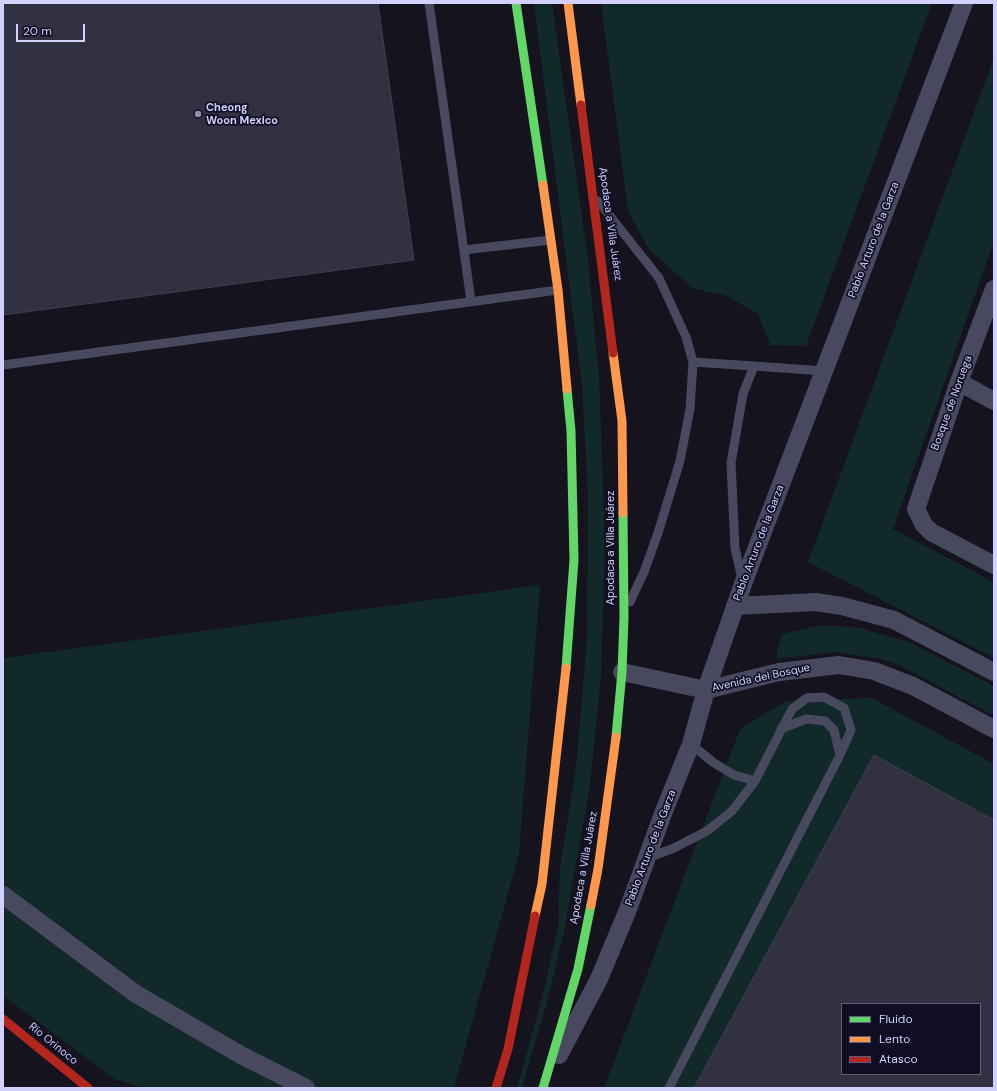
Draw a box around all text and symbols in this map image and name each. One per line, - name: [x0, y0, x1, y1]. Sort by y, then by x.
- scale bar: [18, 16, 87, 42]
- text: 20 m: [23, 23, 52, 39]
- place label: Cheong Woon Mexico: [206, 101, 278, 127]
- marker: Cheong Woon Mexico: [193, 109, 203, 119]
- street label: Apodaca a Villa Juárez: [595, 166, 625, 282]
- street label: Pablo Arturo de la Garza: [846, 180, 902, 300]
- street label: Bosque de Noruega: [929, 354, 975, 452]
- street label: Pablo Arturo de la Garza: [731, 483, 787, 603]
- street label: Apodaca a Villa Juárez: [604, 491, 618, 605]
- street label: Avenida del Bosque: [711, 661, 811, 695]
- street label: Pablo Arturo de la Garza: [623, 788, 679, 908]
- street label: Apodaca a Villa Juárez: [568, 810, 600, 926]
- legend: [841, 1003, 981, 1075]
- text: Fluido: [879, 1011, 913, 1027]
- street label: Río Orinoco: [26, 1020, 80, 1068]
- text: Lento: [879, 1031, 910, 1047]
- text: Atasco: [879, 1051, 918, 1067]

